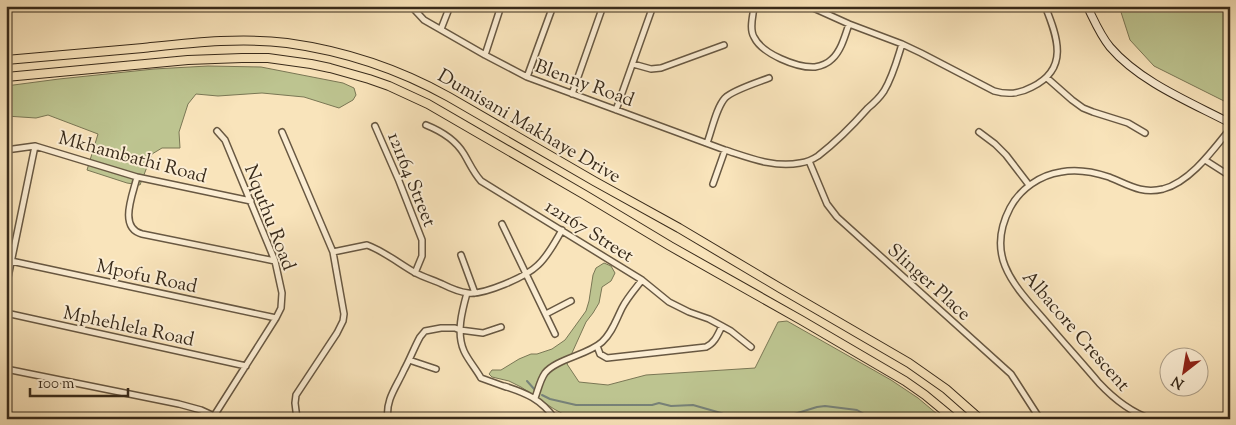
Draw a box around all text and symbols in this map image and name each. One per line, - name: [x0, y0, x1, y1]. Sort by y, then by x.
- street label: Blenny Road: [531, 54, 638, 115]
- street label: Dumisani Makhaye Drive: [432, 63, 626, 191]
- street label: Mkhambathi Road: [55, 126, 210, 191]
- street label: 121164 Street: [379, 128, 442, 232]
- street label: Nquthu Road: [236, 161, 301, 275]
- street label: 121167 Street: [539, 194, 639, 270]
- street label: Slinger Place: [881, 238, 976, 328]
- street label: Mpofu Road: [94, 254, 200, 301]
- street label: Albacore Crescent: [1015, 265, 1136, 398]
- street label: Mphehlela Road: [60, 300, 197, 355]
- north arrow: [1158, 348, 1208, 398]
- scale bar: [30, 365, 128, 397]
- text: N: [1168, 370, 1188, 393]
- text: 100 m: [38, 374, 75, 395]

